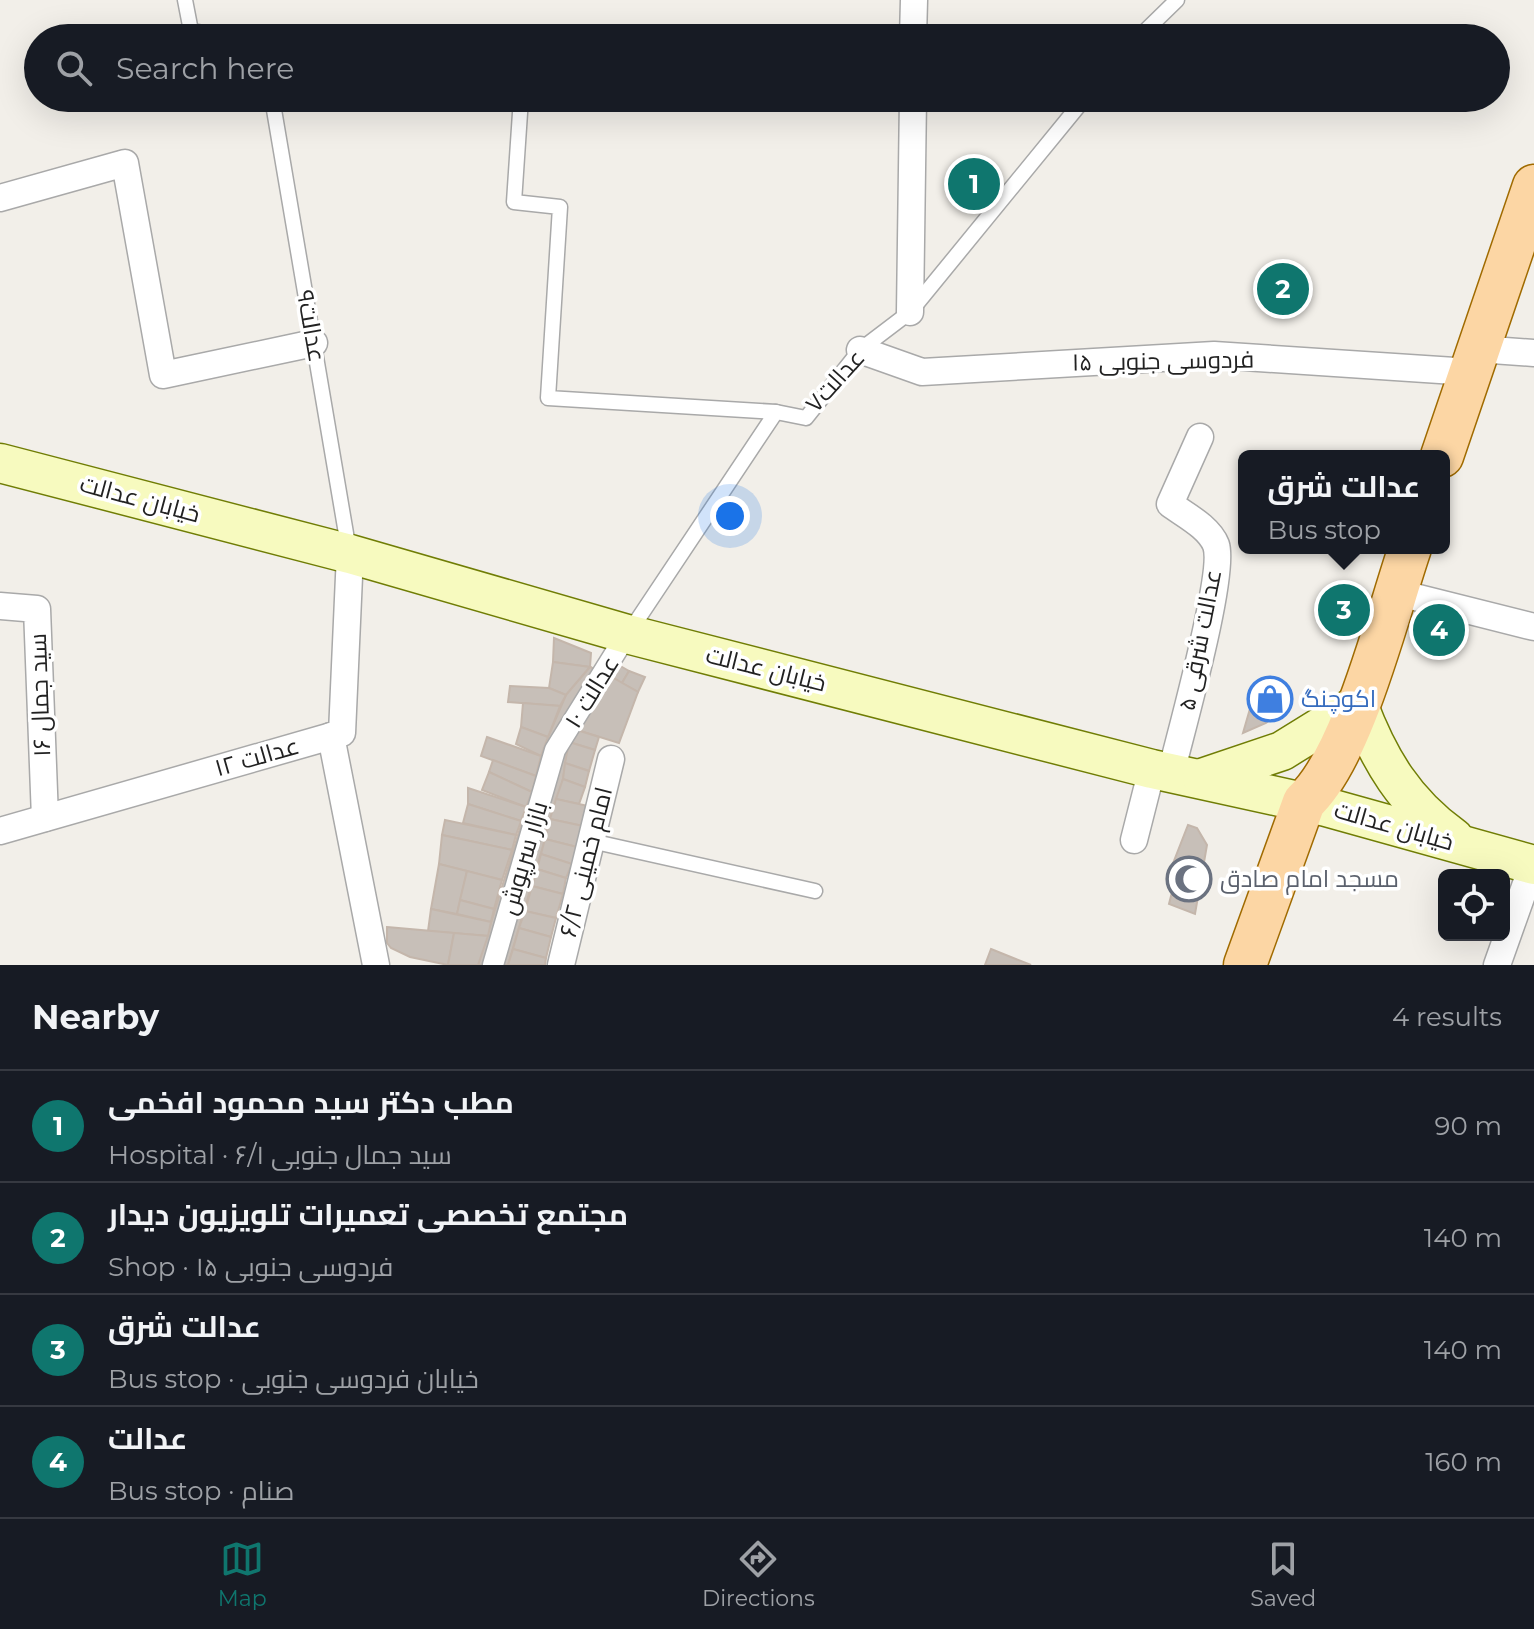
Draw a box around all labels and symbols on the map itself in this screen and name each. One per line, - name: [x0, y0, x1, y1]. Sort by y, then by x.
- pin: 1: [948, 154, 1000, 214]
- pin: 2: [1257, 259, 1309, 319]
- street label: عدالت۹: [291, 288, 332, 364]
- street label: عدالت۷: [799, 343, 870, 418]
- street label: فردوسی جنوبی ۱۵: [1072, 344, 1254, 377]
- street label: خیابان عدالت: [77, 469, 203, 528]
- your location: [710, 496, 750, 536]
- street label: عدالت شرقی ۵: [1172, 567, 1227, 713]
- pin: 3: [1318, 580, 1370, 640]
- pin: 4: [1413, 600, 1465, 660]
- street label: سید جمال ۱۶: [23, 633, 56, 757]
- street label: خیابان عدالت: [703, 640, 829, 697]
- street label: عدالت ۱۰: [558, 650, 625, 733]
- shop icon: اکوچنگ: [1246, 675, 1294, 723]
- place label: اکوچنگ: [1301, 684, 1376, 715]
- street label: عدالت ۱۲: [211, 731, 302, 782]
- street label: امام خمینی ۶/۲: [553, 784, 620, 940]
- street label: خیابان عدالت: [1331, 795, 1457, 856]
- street label: بازار سرپوش: [493, 798, 555, 919]
- mosque icon: مسجد امام صادق: [1165, 855, 1213, 903]
- place label: مسجد امام صادق: [1220, 864, 1399, 895]

